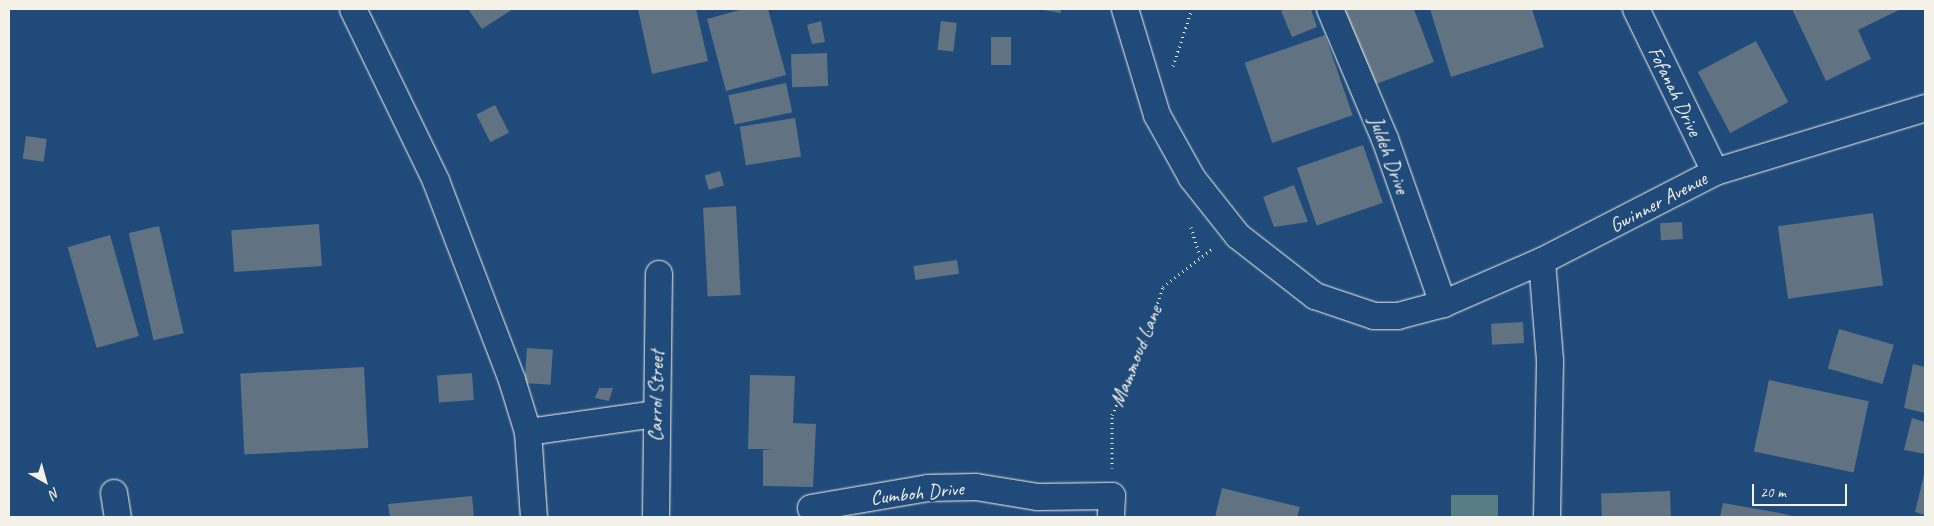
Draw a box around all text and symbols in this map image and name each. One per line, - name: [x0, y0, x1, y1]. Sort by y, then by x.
- street label: Fofanah Drive: [1643, 42, 1707, 140]
- street label: Juldeh Drive: [1364, 113, 1414, 197]
- street label: Gwinner Avenue: [1605, 166, 1711, 238]
- street label: Mammoud Lane: [1105, 302, 1167, 410]
- street label: Carrol Street: [643, 350, 669, 442]
- north arrow: [20, 456, 70, 506]
- scale bar: [1754, 474, 1849, 506]
- street label: Cumboh Drive: [869, 476, 965, 510]
- text: 20 m: [1760, 483, 1786, 502]
- text: N: [46, 484, 63, 503]

